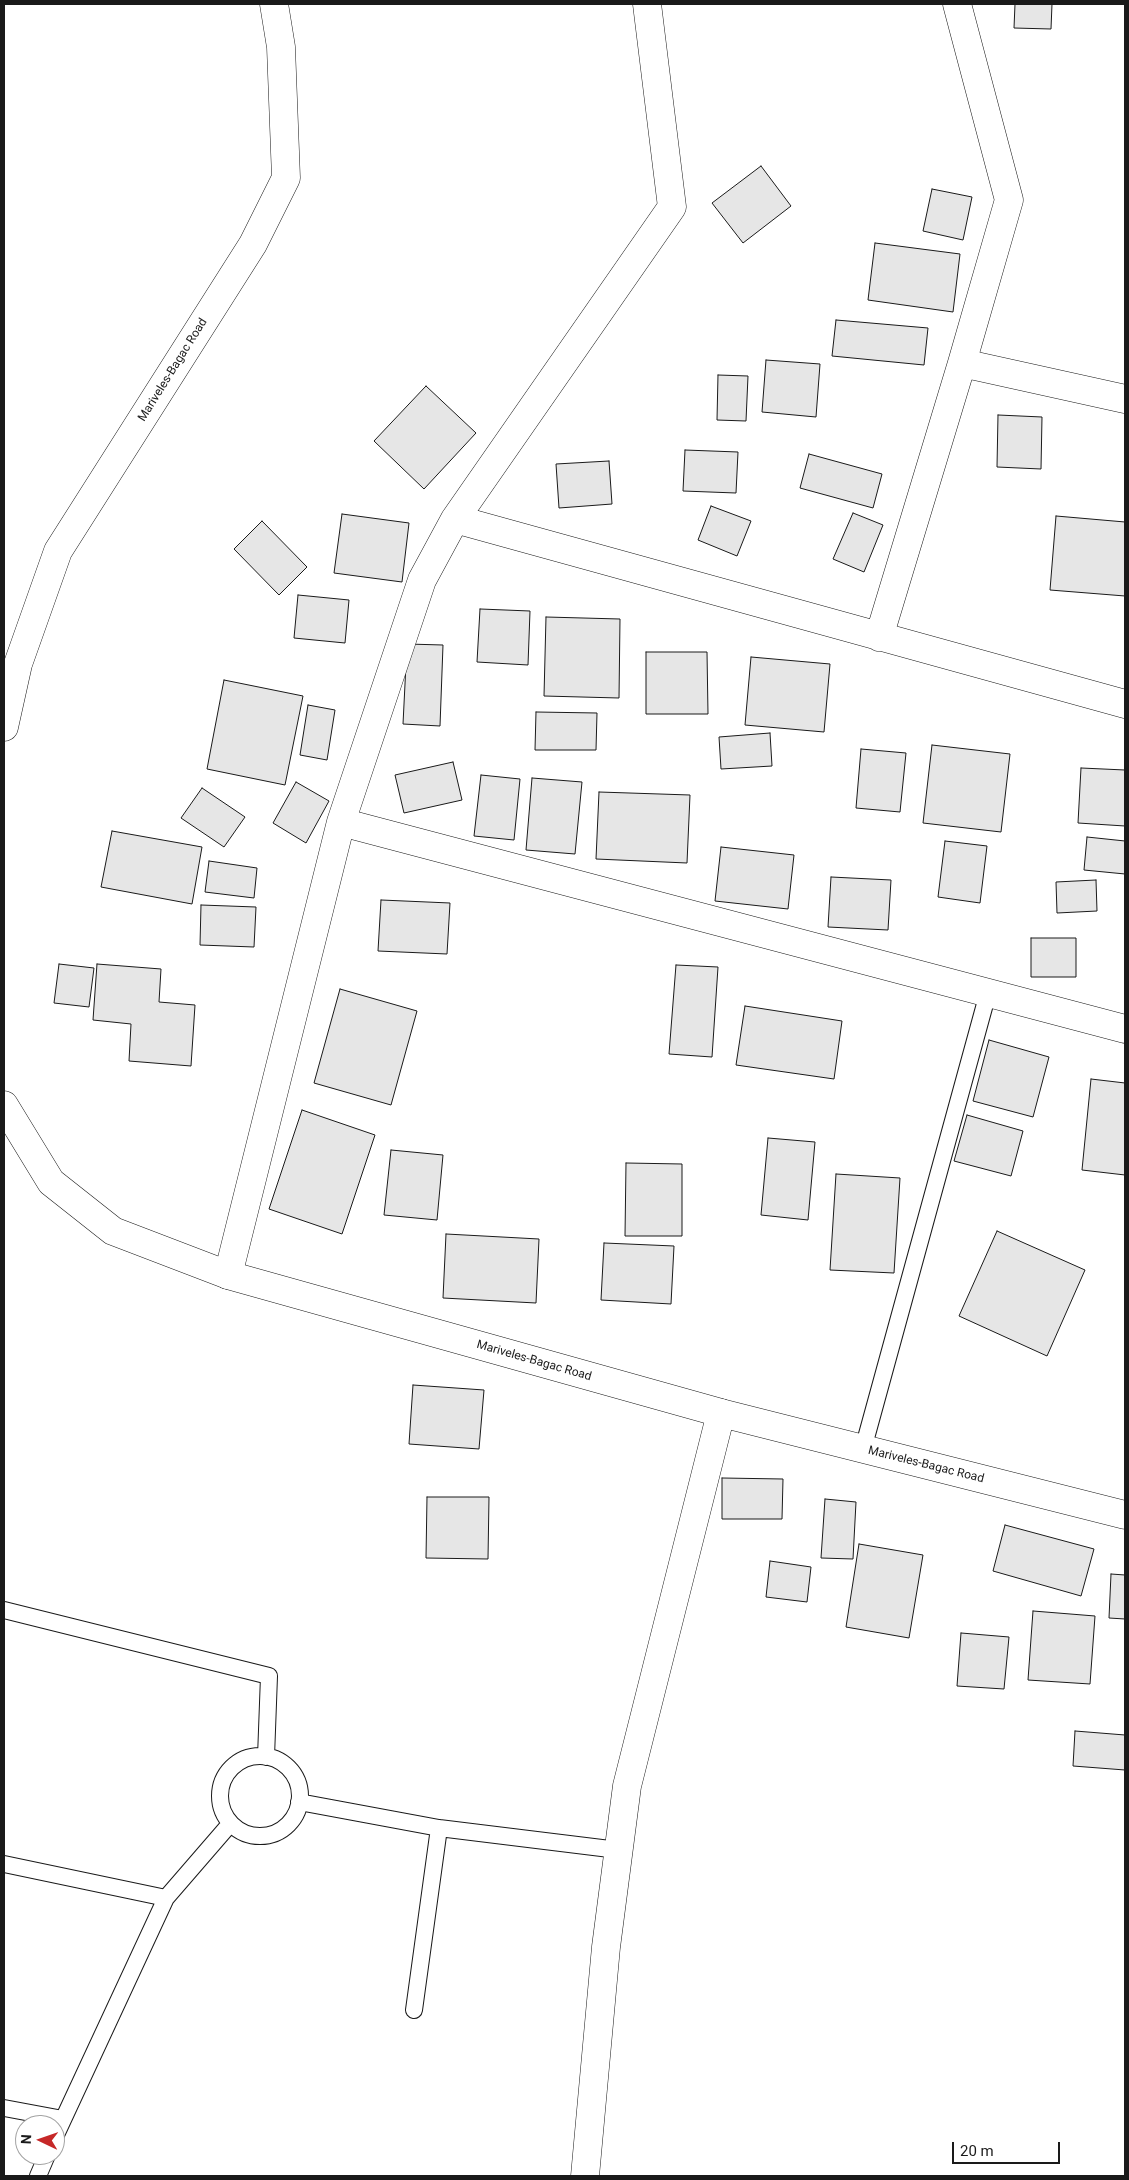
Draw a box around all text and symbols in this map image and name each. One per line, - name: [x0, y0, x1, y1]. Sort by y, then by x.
- street label: Mariveles-Bagac Road: [135, 316, 211, 424]
- street label: Mariveles-Bagac Road: [475, 1338, 593, 1384]
- street label: Mariveles-Bagac Road: [867, 1444, 985, 1486]
- north arrow: [15, 2115, 65, 2165]
- scale bar: [954, 2132, 1062, 2164]
- text: N: [18, 2134, 34, 2145]
- text: 20 m: [960, 2142, 994, 2160]

